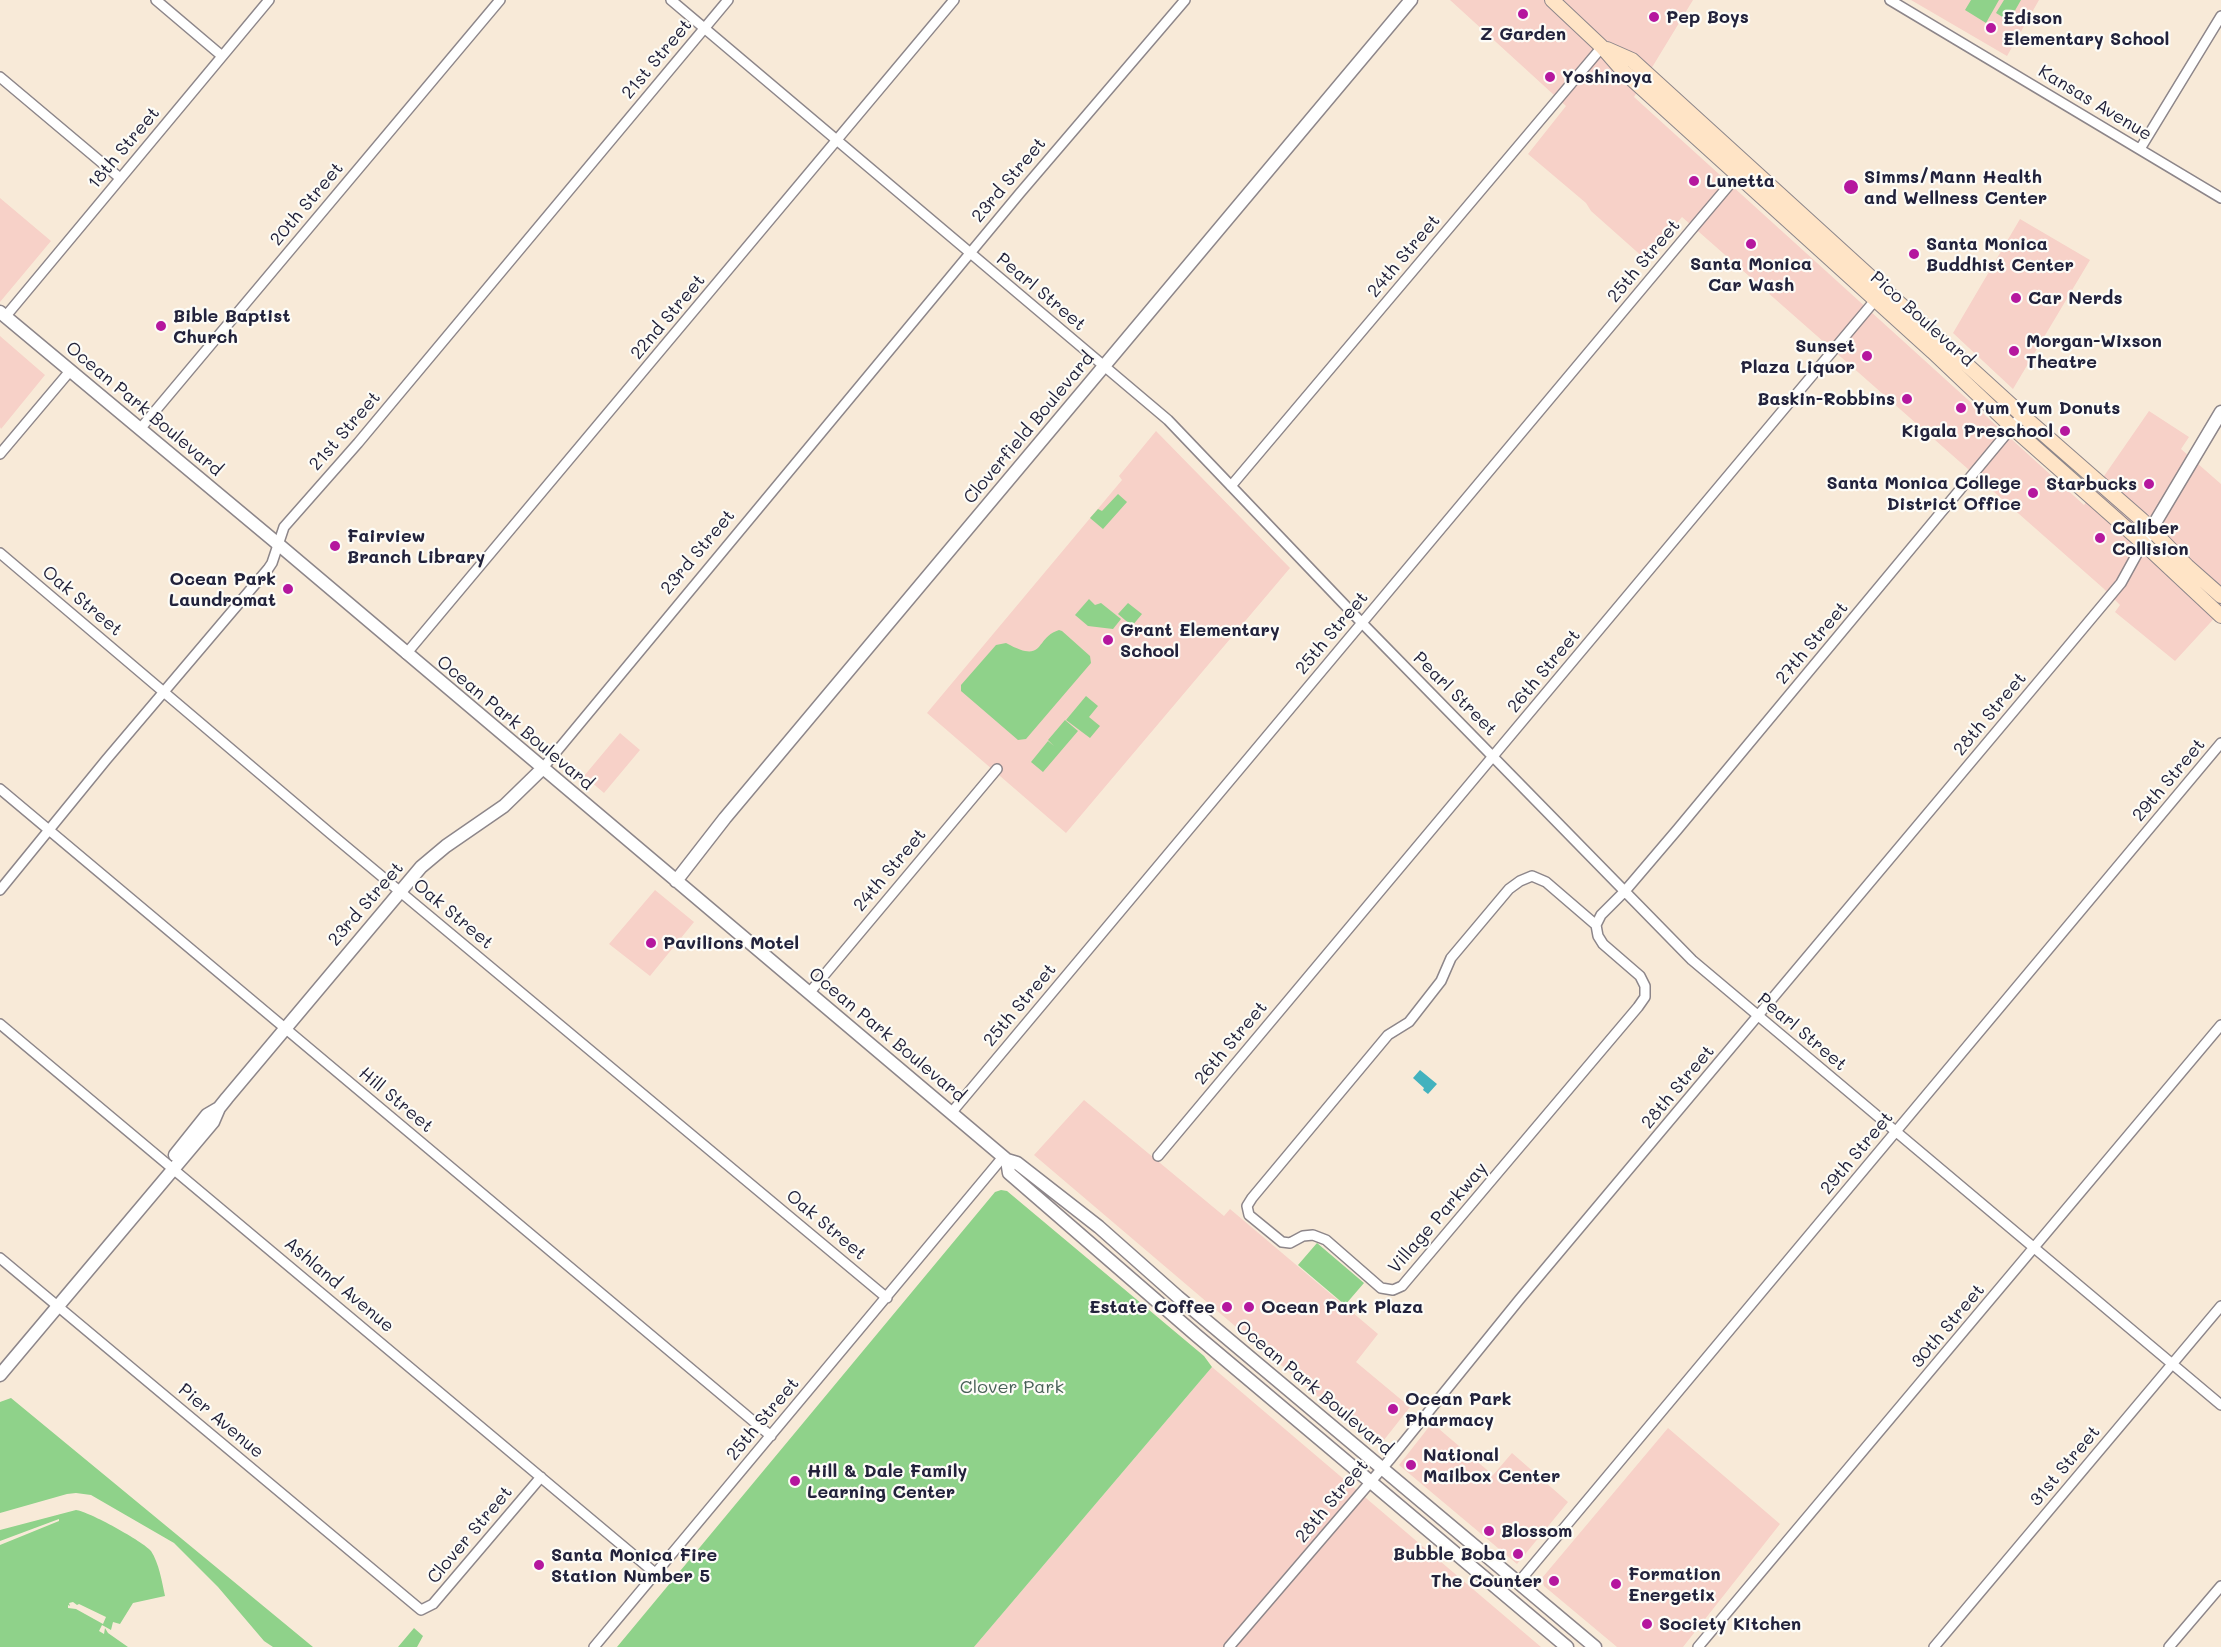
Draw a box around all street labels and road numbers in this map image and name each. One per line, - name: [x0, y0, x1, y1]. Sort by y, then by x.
- street label: 21st Street: [617, 15, 697, 103]
- street label: Kansas Avenue: [2034, 61, 2156, 145]
- street label: 18th Street: [84, 103, 164, 193]
- street label: 23rd Street: [967, 133, 1051, 227]
- street label: 20th Street: [266, 158, 348, 250]
- street label: 24th Street: [1363, 210, 1445, 302]
- street label: 25th Street: [1603, 215, 1685, 307]
- street label: Pearl Street: [992, 248, 1090, 336]
- street label: Pico Boulevard: [1866, 267, 1978, 371]
- street label: 22nd Street: [626, 270, 710, 364]
- street label: Ocean Park Boulevard: [61, 337, 227, 481]
- street label: Cloverfield Boulevard: [959, 348, 1099, 508]
- street label: 21st Street: [305, 387, 385, 475]
- street label: 23rd Street: [656, 505, 740, 599]
- street label: Oak Street: [37, 561, 127, 641]
- street label: 25th Street: [1291, 587, 1373, 679]
- street label: 27th Street: [1771, 597, 1853, 689]
- street label: 26th Street: [1503, 625, 1585, 717]
- street label: Pearl Street: [1408, 647, 1502, 741]
- street label: Ocean Park Boulevard: [432, 651, 598, 795]
- street label: 28th Street: [1949, 668, 2031, 760]
- street label: 29th Street: [2128, 734, 2210, 826]
- street label: 24th Street: [849, 824, 931, 916]
- street label: 23rd Street: [324, 858, 408, 950]
- street label: Oak Street: [408, 874, 498, 954]
- street label: 25th Street: [979, 959, 1061, 1051]
- street label: Ocean Park Boulevard: [804, 963, 970, 1107]
- street label: Pearl Street: [1753, 988, 1851, 1076]
- street label: 26th Street: [1190, 997, 1272, 1089]
- street label: 28th Street: [1637, 1041, 1719, 1133]
- street label: Hill Street: [354, 1063, 438, 1137]
- street label: 29th Street: [1816, 1107, 1898, 1199]
- street label: Village Parkway: [1384, 1158, 1492, 1278]
- street label: Oak Street: [781, 1185, 871, 1265]
- street label: Ashland Avenue: [280, 1233, 398, 1337]
- street label: 30th Street: [1907, 1280, 1989, 1372]
- street label: Ocean Park Boulevard: [1231, 1316, 1397, 1460]
- street label: 25th Street: [722, 1373, 804, 1465]
- street label: Pier Avenue: [174, 1379, 268, 1463]
- street label: 31st Street: [2025, 1421, 2105, 1511]
- street label: 28th Street: [1291, 1455, 1373, 1547]
- street label: Clover Street: [423, 1482, 517, 1588]

